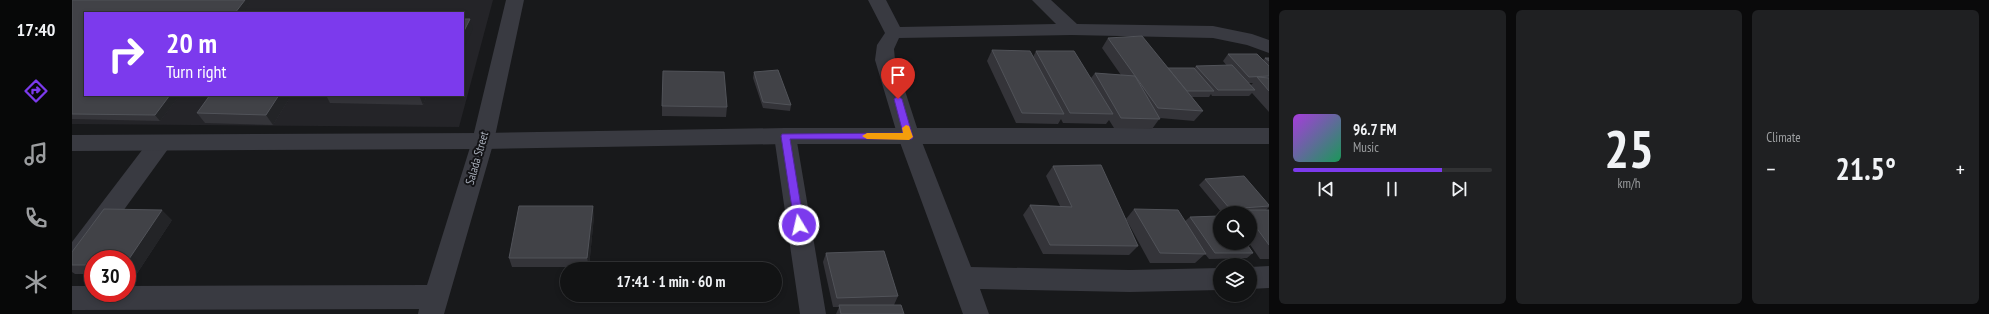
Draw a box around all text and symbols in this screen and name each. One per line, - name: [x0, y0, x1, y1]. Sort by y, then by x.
- text: 17:40: [17, 18, 55, 41]
- text: 20 m: [166, 24, 217, 61]
- icon: right: [100, 28, 152, 80]
- pin: [881, 58, 915, 99]
- text: Turn right: [166, 60, 226, 83]
- icon: arrive: [887, 64, 909, 86]
- icon: directions: [22, 77, 50, 105]
- text: 25: [1604, 115, 1654, 182]
- text: 96.7 FM: [1353, 120, 1396, 139]
- street label: Salada Street: [462, 129, 491, 186]
- text: Climate: [1766, 129, 1801, 146]
- text: Music: [1353, 139, 1379, 156]
- icon: music: [22, 140, 50, 168]
- text: 21.5°: [1836, 149, 1896, 188]
- text: −: [1766, 155, 1775, 183]
- text: +: [1956, 155, 1965, 183]
- text: km/h: [1617, 175, 1641, 192]
- icon: previous: [1315, 178, 1337, 200]
- icon: pause: [1381, 178, 1403, 200]
- icon: next: [1448, 178, 1470, 200]
- icon: phone: [22, 204, 50, 232]
- position arrow: [778, 204, 820, 246]
- map controls: [1213, 206, 1257, 302]
- button: search: [1213, 206, 1257, 250]
- speed limit sign: 30: [84, 250, 136, 302]
- button: layers: [1213, 258, 1257, 302]
- icon: climate: [22, 268, 50, 296]
- text: 17:41 · 1 min · 60 m: [617, 272, 725, 291]

